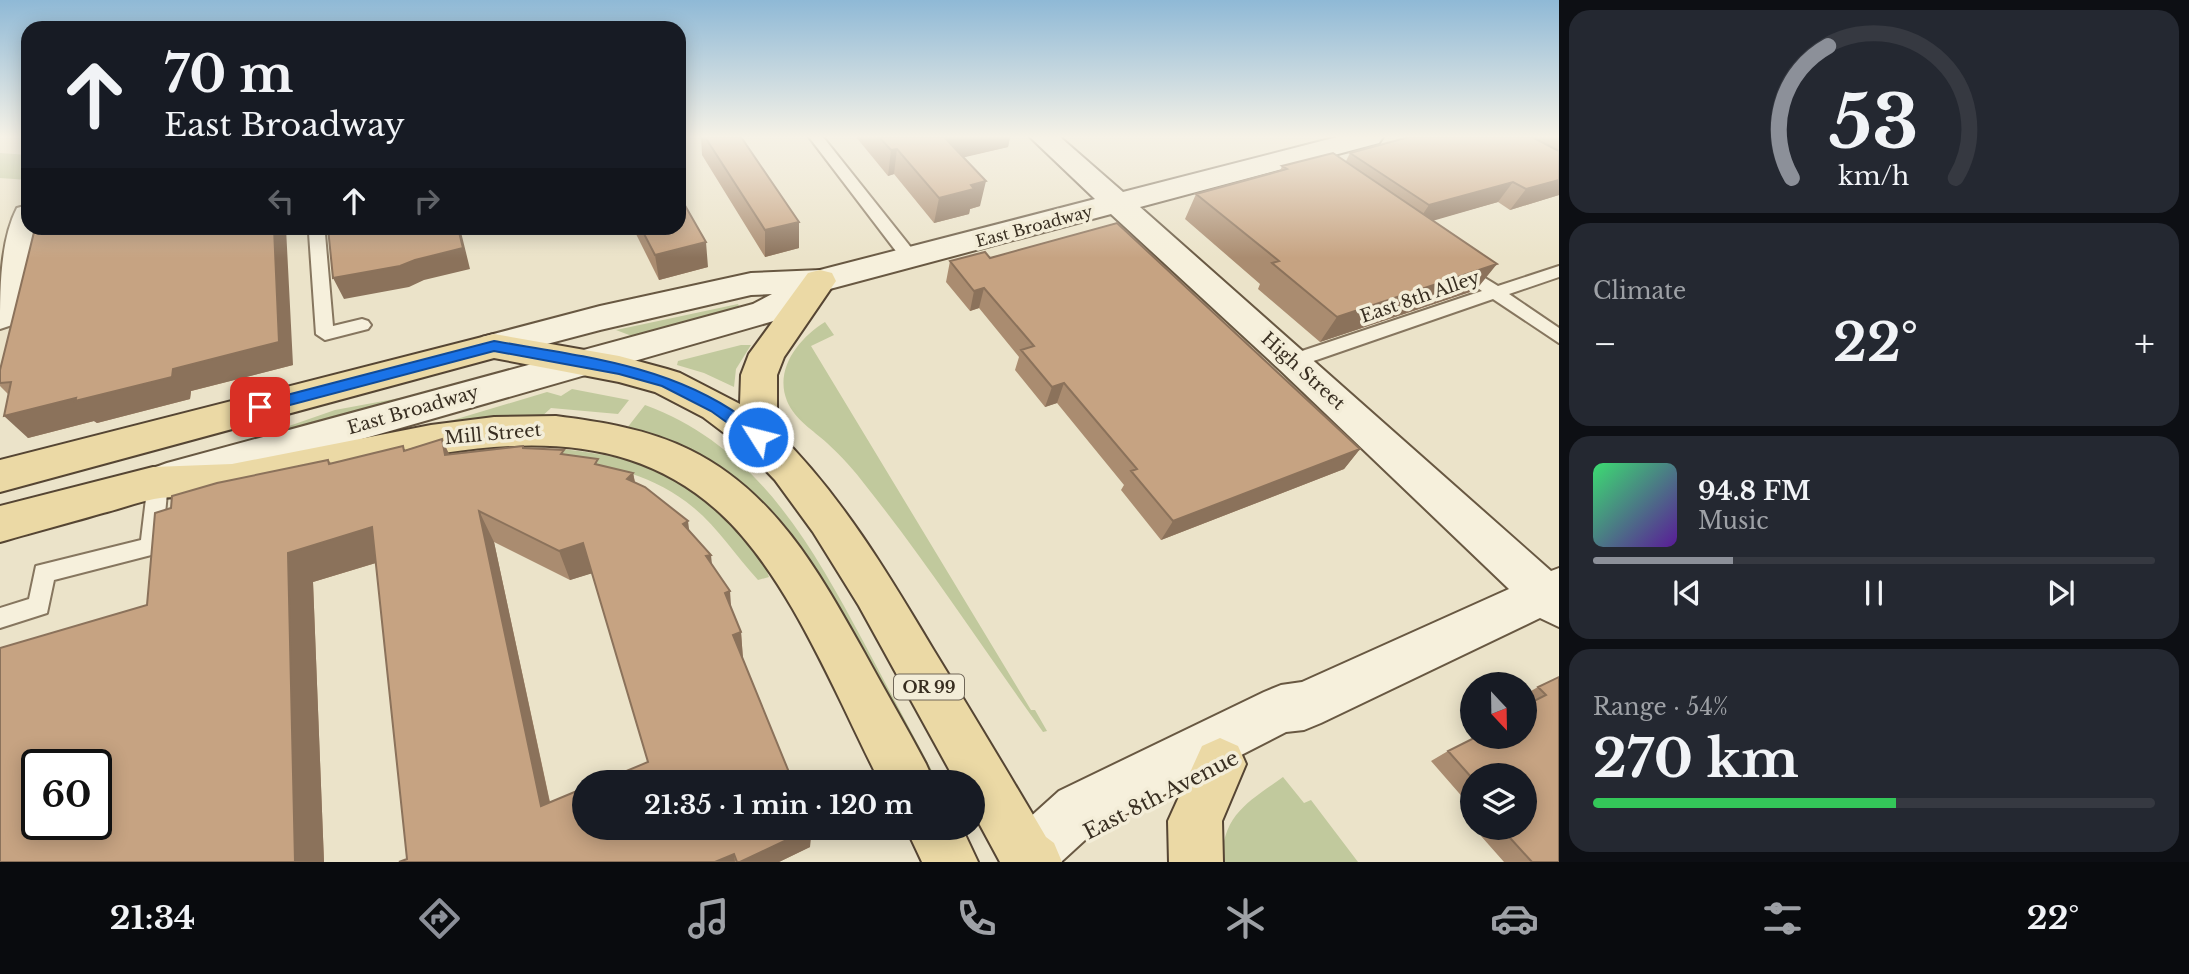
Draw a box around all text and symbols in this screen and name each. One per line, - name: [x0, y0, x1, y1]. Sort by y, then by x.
- text: 70 m: [164, 44, 294, 105]
- icon: ahead: [49, 49, 140, 140]
- text: 53: [1829, 77, 1919, 168]
- text: East Broadway: [164, 105, 405, 145]
- text: km/h: [1839, 160, 1909, 191]
- icon: left: [262, 182, 300, 220]
- icon: ahead: [335, 182, 373, 220]
- icon: right: [408, 182, 446, 220]
- street label: East Broadway: [973, 201, 1095, 251]
- street label: East 8th Alley: [1357, 266, 1483, 328]
- text: Climate: [1593, 277, 1686, 305]
- text: 22°: [1833, 311, 1918, 375]
- text: −: [1593, 320, 1617, 367]
- text: +: [2134, 320, 2155, 367]
- street label: High Street: [1257, 328, 1350, 415]
- pin: [230, 377, 290, 437]
- street label: East Broadway: [345, 381, 482, 439]
- icon: arrive: [241, 388, 279, 426]
- position arrow: [721, 400, 795, 474]
- street label: Mill Street: [444, 419, 542, 449]
- text: 94.8 FM: [1698, 475, 1811, 507]
- text: Music: [1698, 507, 1769, 535]
- icon: previous: [1668, 574, 1706, 612]
- icon: pause: [1855, 574, 1893, 612]
- icon: next: [2042, 574, 2080, 612]
- north arrow: [1460, 672, 1536, 749]
- map controls: [1460, 672, 1537, 840]
- road number: OR 99: [894, 674, 964, 700]
- text: Range · 54%: [1593, 693, 1728, 721]
- text: 270 km: [1593, 727, 1799, 791]
- street label: East 8th Avenue: [1079, 745, 1243, 845]
- speed limit sign: 60: [21, 749, 112, 840]
- button: layers: [1460, 763, 1537, 840]
- text: 21:35 · 1 min · 120 m: [644, 789, 913, 821]
- icon: directions: [415, 894, 464, 943]
- icon: music: [684, 894, 733, 943]
- icon: phone: [952, 894, 1001, 943]
- icon: climate: [1221, 894, 1270, 943]
- icon: car: [1490, 894, 1539, 943]
- icon: filters: [1758, 894, 1807, 943]
- text: 21:34: [110, 898, 195, 938]
- text: 22°: [2027, 898, 2079, 938]

